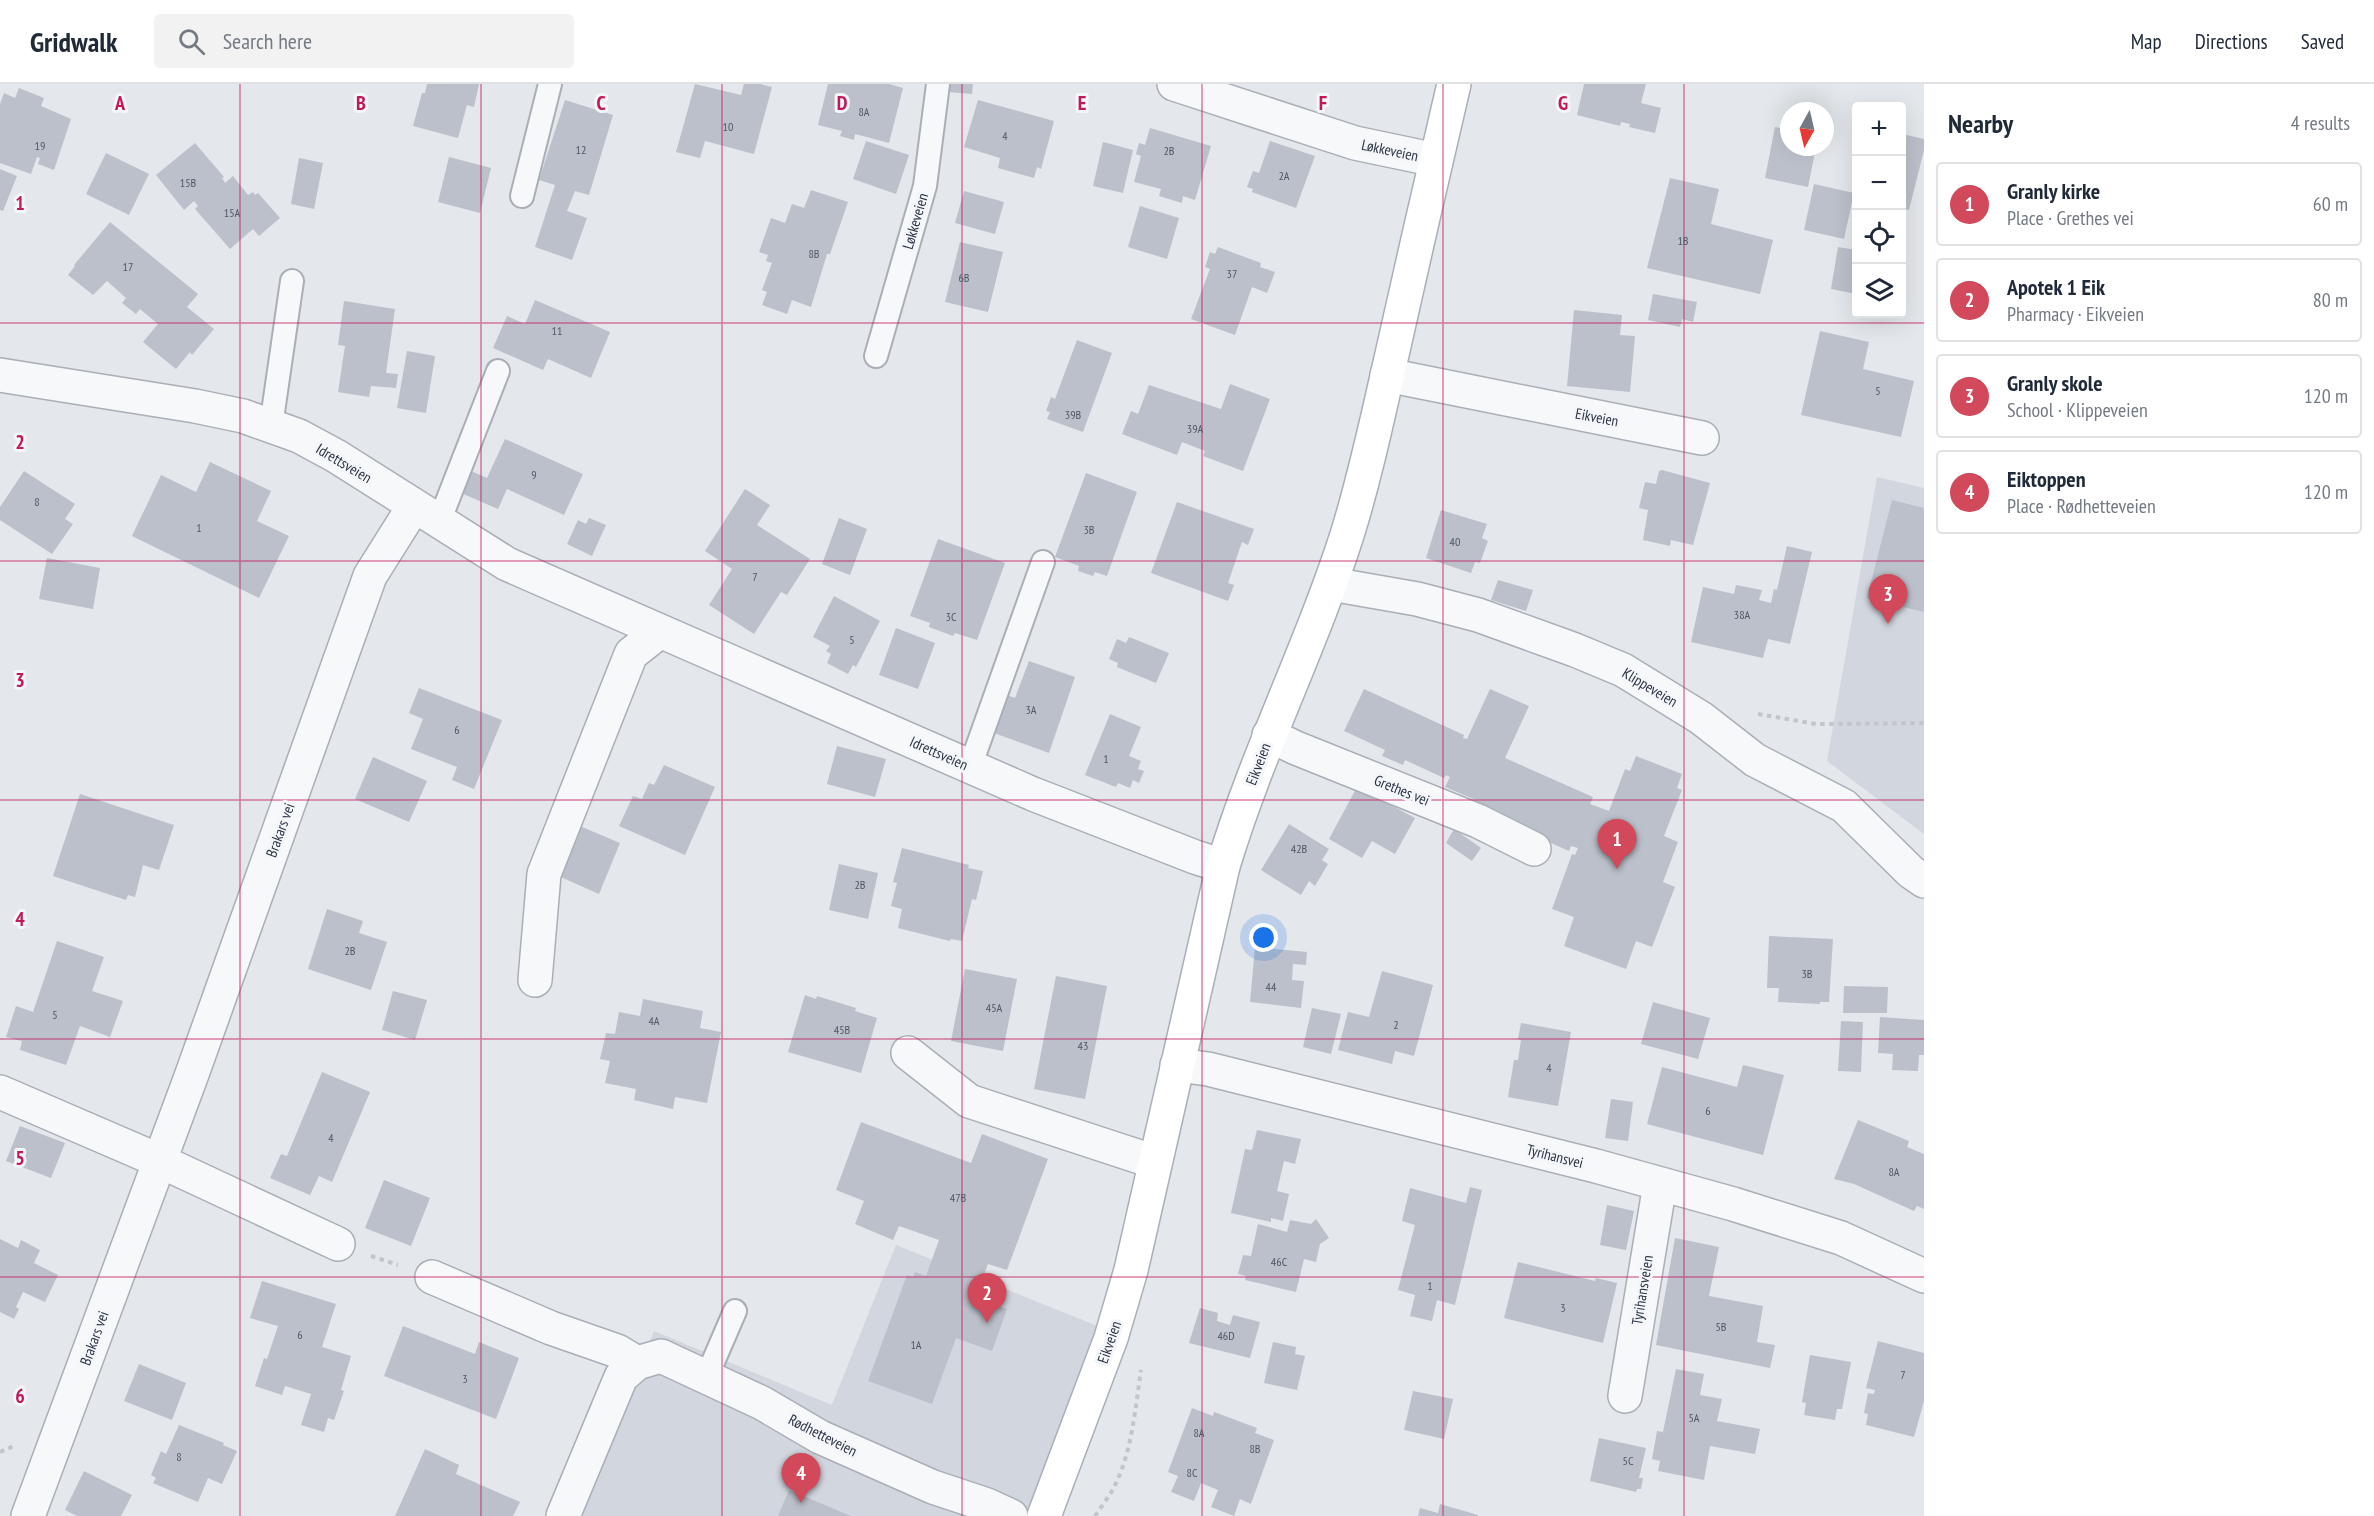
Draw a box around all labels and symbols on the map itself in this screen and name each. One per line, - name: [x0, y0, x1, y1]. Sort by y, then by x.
- text: A: [114, 90, 126, 116]
- text: B: [356, 90, 366, 116]
- text: C: [596, 90, 606, 116]
- text: D: [837, 90, 848, 116]
- text: E: [1078, 90, 1086, 116]
- text: F: [1319, 90, 1327, 116]
- text: G: [1558, 90, 1568, 116]
- north arrow: [1780, 102, 1834, 156]
- house number: 8A: [858, 104, 870, 119]
- house number: 10: [723, 119, 733, 134]
- house number: 4: [1002, 128, 1008, 143]
- street label: Løkkeveien: [1360, 135, 1420, 165]
- house number: 19: [35, 138, 45, 153]
- house number: 12: [576, 142, 586, 157]
- house number: 2B: [1163, 143, 1175, 158]
- house number: 2A: [1278, 168, 1290, 183]
- house number: 15B: [180, 175, 197, 190]
- text: 1: [15, 190, 25, 216]
- street label: Løkkeveien: [898, 191, 932, 251]
- house number: 15A: [224, 205, 241, 220]
- house number: 1B: [1677, 233, 1689, 248]
- house number: 8B: [808, 246, 820, 261]
- house number: 17: [123, 259, 133, 274]
- house number: 37: [1227, 266, 1237, 281]
- house number: 6B: [958, 270, 970, 285]
- house number: 11: [552, 323, 562, 338]
- house number: 5: [1875, 383, 1881, 398]
- street label: Eikveien: [1574, 404, 1620, 430]
- house number: 39B: [1065, 407, 1082, 422]
- house number: 39A: [1187, 421, 1204, 436]
- text: 2: [15, 429, 25, 455]
- street label: Idrettsveien: [313, 439, 375, 487]
- house number: 9: [531, 467, 537, 482]
- house number: 8: [34, 494, 40, 509]
- house number: 1: [196, 520, 202, 535]
- house number: 3B: [1083, 522, 1095, 537]
- house number: 40: [1450, 534, 1460, 549]
- house number: 7: [752, 569, 758, 584]
- pin: 3: [1868, 574, 1908, 624]
- house number: 38A: [1734, 607, 1751, 622]
- house number: 3C: [946, 609, 957, 624]
- house number: 5: [849, 632, 855, 647]
- street label: Klippeveien: [1619, 663, 1681, 711]
- text: 3: [15, 667, 25, 693]
- house number: 3A: [1025, 702, 1037, 717]
- house number: 6: [454, 722, 460, 737]
- street label: Idrettsveien: [907, 732, 971, 774]
- street label: Eikveien: [1241, 740, 1275, 788]
- house number: 1: [1103, 751, 1109, 766]
- street label: Grethes vei: [1372, 770, 1432, 810]
- street label: Brakars vei: [261, 800, 299, 860]
- pin: 1: [1598, 820, 1636, 869]
- house number: 42B: [1291, 841, 1308, 856]
- house number: 2B: [854, 877, 866, 892]
- text: 4: [15, 906, 25, 932]
- your location: [1249, 923, 1278, 952]
- house number: 2B: [344, 943, 356, 958]
- house number: 3B: [1801, 966, 1813, 981]
- house number: 44: [1266, 979, 1277, 994]
- house number: 45A: [986, 1000, 1003, 1015]
- house number: 5: [52, 1007, 58, 1022]
- house number: 4A: [648, 1013, 660, 1028]
- house number: 2: [1393, 1017, 1399, 1032]
- house number: 45B: [834, 1022, 851, 1037]
- house number: 43: [1078, 1038, 1088, 1053]
- house number: 4: [1546, 1060, 1552, 1075]
- house number: 6: [1705, 1103, 1711, 1118]
- house number: 4: [328, 1130, 334, 1145]
- street label: Tyrihansvei: [1525, 1140, 1585, 1172]
- text: 5: [15, 1145, 25, 1171]
- house number: 8A: [1888, 1164, 1900, 1179]
- house number: 47B: [950, 1190, 967, 1205]
- house number: 46C: [1271, 1254, 1288, 1269]
- street label: Tyrihansveien: [1627, 1254, 1657, 1326]
- pin: 2: [968, 1274, 1006, 1323]
- house number: 1: [1427, 1278, 1433, 1293]
- house number: 3: [1560, 1300, 1566, 1315]
- street label: Brakars vei: [75, 1308, 113, 1368]
- street label: Eikveien: [1093, 1318, 1125, 1366]
- house number: 5B: [1715, 1319, 1727, 1334]
- house number: 6: [297, 1327, 303, 1342]
- house number: 46D: [1217, 1328, 1235, 1343]
- house number: 1A: [910, 1337, 922, 1352]
- house number: 7: [1900, 1367, 1906, 1382]
- house number: 3: [462, 1371, 468, 1386]
- text: 6: [15, 1383, 25, 1409]
- street label: Rødhetteveien: [785, 1410, 861, 1460]
- house number: 5A: [1688, 1410, 1700, 1425]
- house number: 8A: [1193, 1425, 1205, 1440]
- house number: 8B: [1249, 1441, 1261, 1456]
- house number: 8: [176, 1449, 182, 1464]
- house number: 5C: [1623, 1453, 1634, 1468]
- pin: 4: [782, 1454, 820, 1503]
- house number: 8C: [1187, 1465, 1198, 1480]

